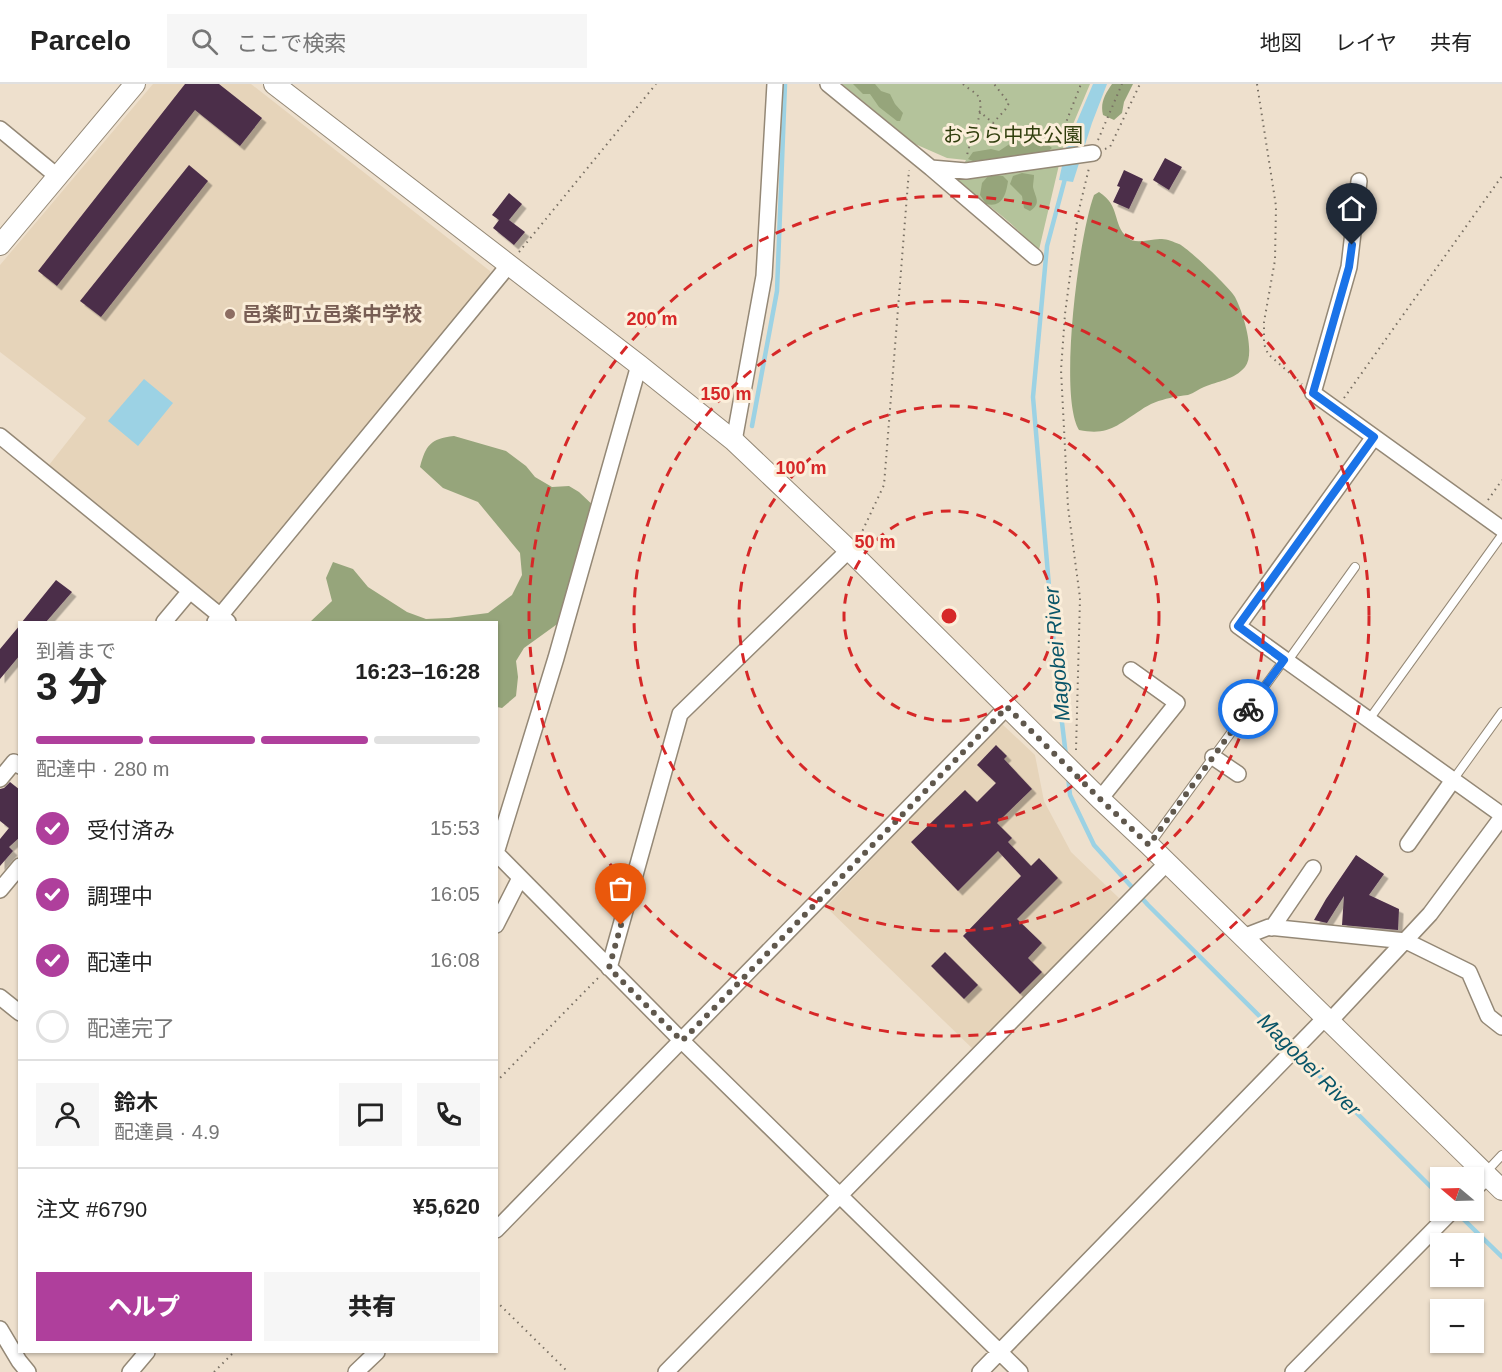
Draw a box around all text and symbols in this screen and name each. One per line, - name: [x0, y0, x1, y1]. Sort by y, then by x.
- search box: [167, 14, 587, 68]
- text: Parcelo: [30, 25, 131, 56]
- icon: search: [188, 25, 221, 58]
- text: ここで検索: [236, 31, 346, 56]
- text: 地図: [1260, 31, 1302, 54]
- text: レイヤ: [1335, 31, 1397, 54]
- text: 共有: [1430, 31, 1472, 54]
- park label: おうら中央公園: [943, 124, 1083, 146]
- pin: [1326, 183, 1377, 245]
- icon: home: [1335, 192, 1368, 225]
- place label: 邑楽町立邑楽中学校: [242, 303, 422, 325]
- marker: 邑楽町立邑楽中学校: [223, 307, 237, 321]
- text: 200 m: [626, 309, 678, 329]
- text: 150 m: [700, 384, 752, 404]
- text: 100 m: [775, 458, 827, 478]
- text: 50 m: [854, 532, 896, 552]
- water label: Magobei River: [1039, 585, 1074, 722]
- centre of rings: [939, 606, 959, 626]
- text: 到着まで: [36, 640, 116, 662]
- text: 16:23–16:28: [355, 659, 480, 684]
- text: 3 分: [36, 665, 108, 708]
- courier: [1218, 679, 1278, 739]
- icon: bike: [1232, 693, 1265, 726]
- text: 配達中 · 280 m: [36, 758, 169, 780]
- icon: check: [36, 812, 69, 845]
- text: 15:53: [430, 817, 480, 839]
- text: 受付済み: [87, 818, 175, 843]
- pin: [595, 863, 646, 925]
- icon: bag: [604, 872, 637, 905]
- icon: check: [36, 878, 69, 911]
- text: 16:05: [430, 883, 480, 905]
- text: 調理中: [87, 884, 153, 909]
- icon: check: [36, 944, 69, 977]
- text: 16:08: [430, 949, 480, 971]
- text: 配達中: [87, 950, 153, 975]
- water label: Magobei River: [1253, 1009, 1366, 1121]
- text: 配達完了: [87, 1016, 175, 1041]
- button: person: [36, 1083, 99, 1146]
- button: chat: [339, 1083, 402, 1146]
- button: phone: [417, 1083, 480, 1146]
- text: 鈴木: [114, 1090, 158, 1115]
- text: 配達員 · 4.9: [114, 1121, 220, 1143]
- north arrow: [1430, 1167, 1484, 1221]
- map controls: [1430, 1167, 1484, 1353]
- text: ¥5,620: [413, 1194, 480, 1219]
- text: 注文 #6790: [36, 1197, 147, 1222]
- button: +: [1430, 1233, 1484, 1287]
- button: ヘルプ: [36, 1272, 252, 1341]
- button: 共有: [264, 1272, 480, 1341]
- button: −: [1430, 1299, 1484, 1353]

